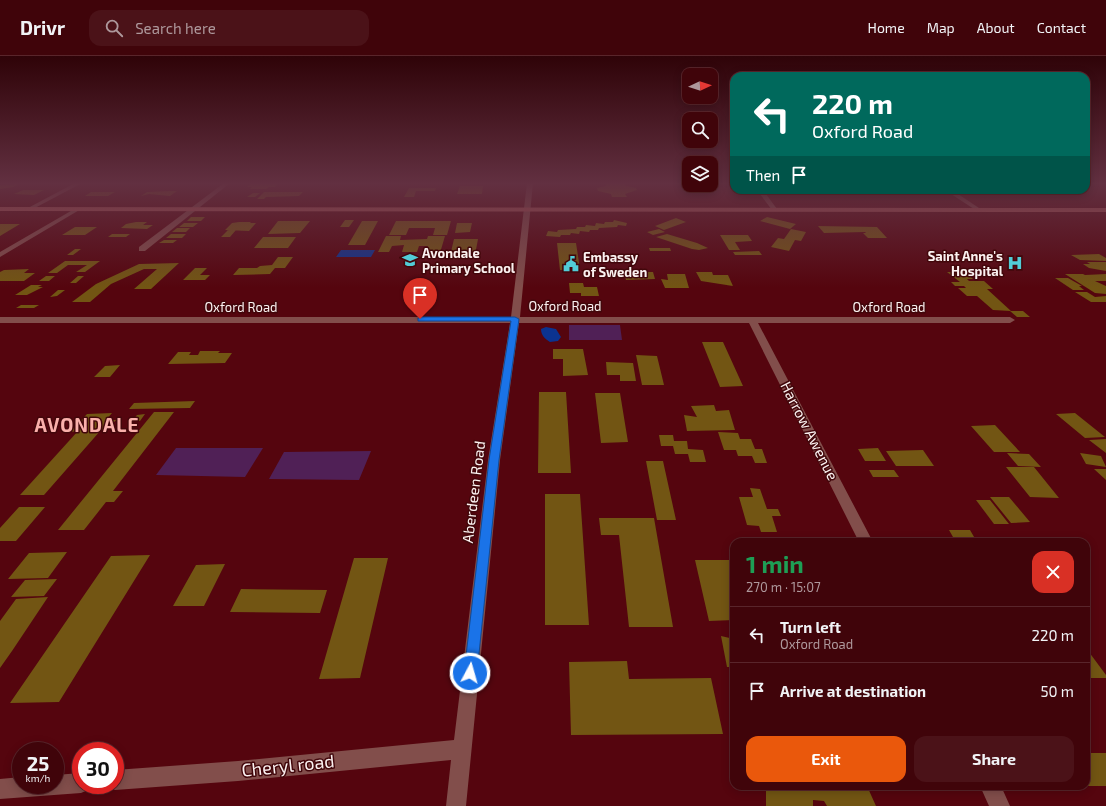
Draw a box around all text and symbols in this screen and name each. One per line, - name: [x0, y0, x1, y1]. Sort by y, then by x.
- search box: [89, 10, 369, 46]
- text: Drivr: [20, 16, 65, 39]
- icon: search: [103, 17, 125, 39]
- text: Search here: [135, 19, 216, 37]
- text: Home: [868, 19, 905, 36]
- text: Map: [927, 19, 955, 36]
- text: About: [977, 19, 1015, 36]
- text: Contact: [1037, 19, 1086, 36]
- north arrow: [682, 68, 718, 104]
- map controls: [682, 68, 718, 192]
- text: 220 m: [812, 86, 893, 120]
- icon: left: [746, 88, 798, 140]
- button: search: [682, 112, 718, 148]
- text: Oxford Road: [812, 120, 913, 142]
- button: layers: [682, 156, 718, 192]
- icon: arrive: [788, 164, 810, 186]
- text: Then: [746, 166, 780, 184]
- place label: Avondale Primary School: [422, 245, 516, 276]
- place label: Saint Anne's Hospital: [928, 248, 1004, 279]
- place label: Embassy of Sweden: [583, 249, 647, 280]
- school or university icon: Avondale Primary School: [401, 251, 419, 269]
- hospital icon: Saint Anne's Hospital: [1006, 254, 1024, 272]
- public building icon: Embassy of Sweden: [562, 255, 580, 273]
- pin: [403, 278, 437, 319]
- icon: arrive: [409, 284, 431, 306]
- street label: Oxford Road: [528, 298, 602, 314]
- street label: Oxford Road: [204, 299, 278, 315]
- street label: Oxford Road: [852, 299, 926, 315]
- street label: Harrow Awenue: [777, 378, 843, 483]
- district label: AVONDALE: [35, 413, 139, 436]
- street label: Aberdeen Road: [458, 440, 488, 544]
- text: 1 min: [746, 549, 804, 578]
- button: close: [1032, 551, 1074, 593]
- text: 270 m · 15:07: [746, 579, 821, 595]
- text: Turn left: [780, 618, 841, 636]
- icon: left: [746, 624, 768, 646]
- text: 220 m: [1032, 626, 1074, 644]
- text: Oxford Road: [780, 636, 853, 652]
- position arrow: [449, 652, 491, 694]
- icon: arrive: [746, 680, 768, 702]
- text: Arrive at destination: [780, 682, 926, 700]
- text: 50 m: [1040, 682, 1074, 700]
- button: Exit: [746, 736, 906, 782]
- button: Share: [914, 736, 1074, 782]
- speed limit sign: 30: [72, 742, 124, 794]
- street label: Cheryl road: [240, 749, 336, 781]
- text: 25: [27, 751, 49, 775]
- text: km/h: [26, 772, 50, 784]

